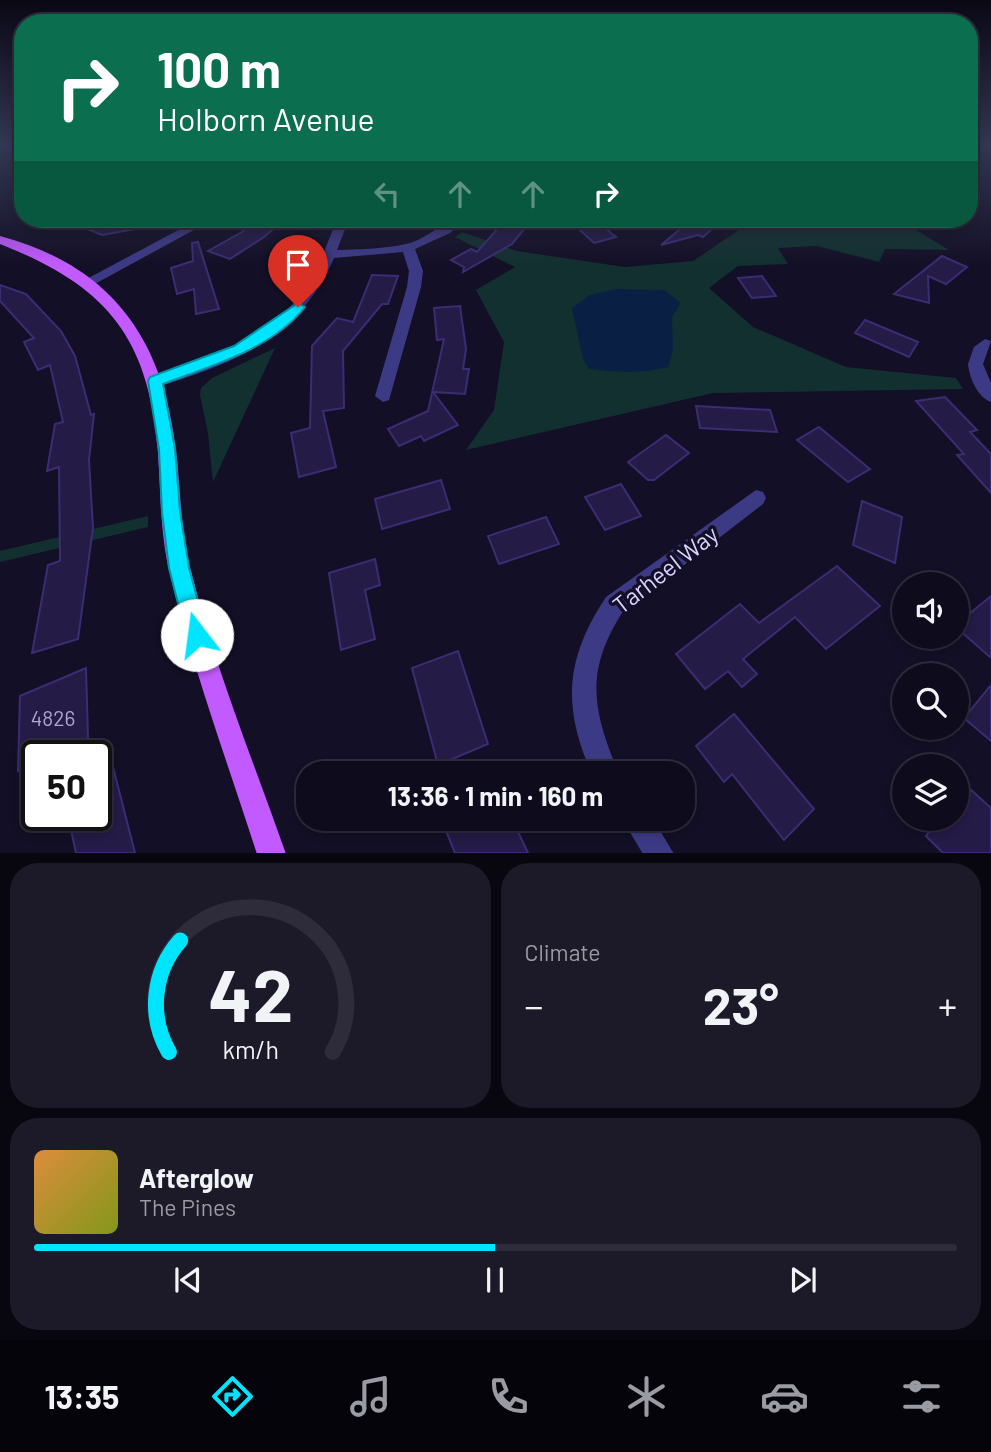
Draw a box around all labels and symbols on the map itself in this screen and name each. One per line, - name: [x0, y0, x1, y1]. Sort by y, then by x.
- pin: [268, 235, 328, 307]
- street label: Tarheel Way: [606, 519, 724, 619]
- position arrow: [160, 598, 234, 672]
- house number: 4826: [31, 705, 75, 730]
- speed limit sign: 50: [21, 740, 112, 831]

